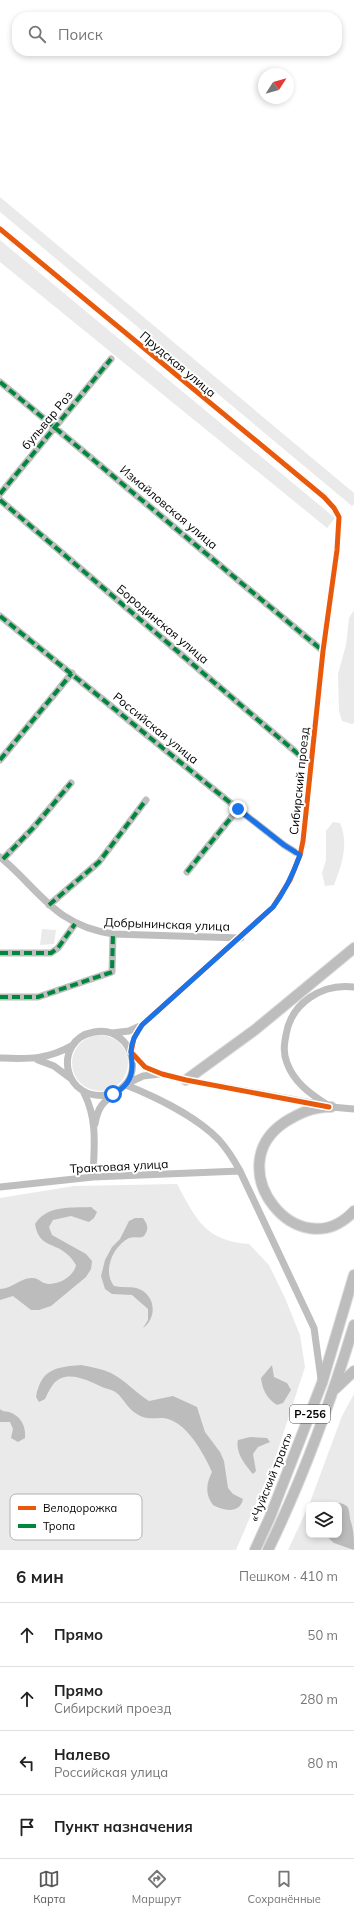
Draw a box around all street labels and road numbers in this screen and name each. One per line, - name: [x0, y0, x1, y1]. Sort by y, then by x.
- street label: Прудская улица: [137, 328, 219, 400]
- street label: бульвар Роз: [18, 388, 76, 452]
- street label: Измайловская улица: [117, 462, 221, 552]
- street label: Бородинская улица: [114, 581, 212, 667]
- street label: Российская улица: [110, 689, 202, 767]
- street label: Сибирский проезд: [286, 726, 312, 836]
- street label: Добрынинская улица: [104, 914, 230, 934]
- street label: Трактовая улица: [69, 1156, 169, 1176]
- road number: Р-256: [290, 1405, 330, 1423]
- street label: «Чуйский тракт»: [246, 1430, 296, 1524]

